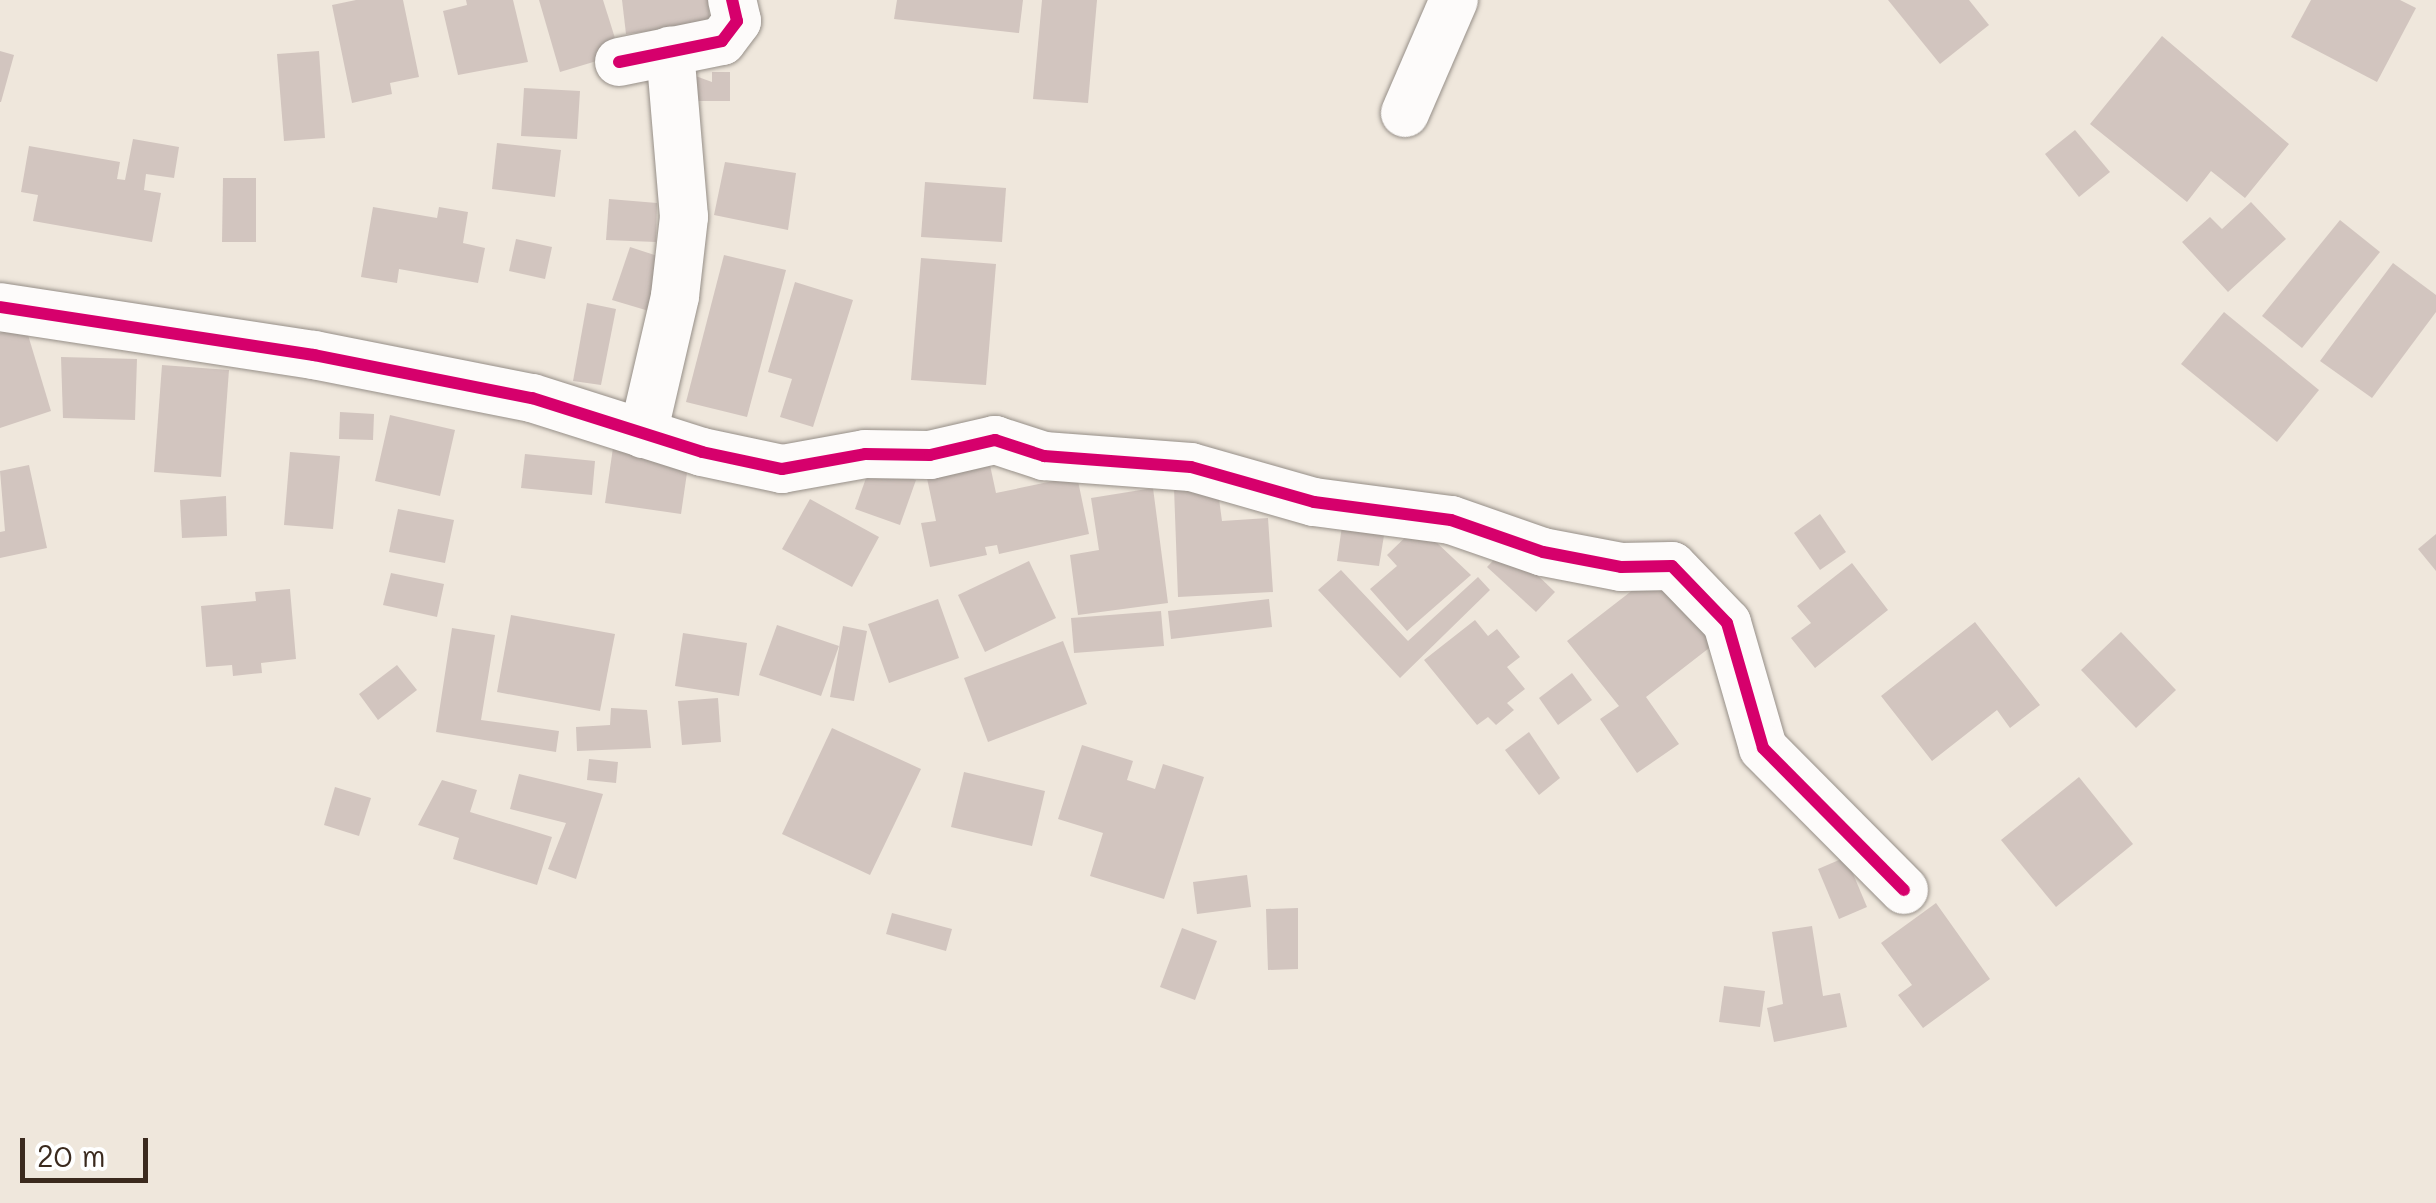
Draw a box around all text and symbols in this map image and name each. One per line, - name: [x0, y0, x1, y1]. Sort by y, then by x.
- scale bar: [25, 1118, 152, 1180]
- text: 20 m: [37, 1135, 106, 1175]

